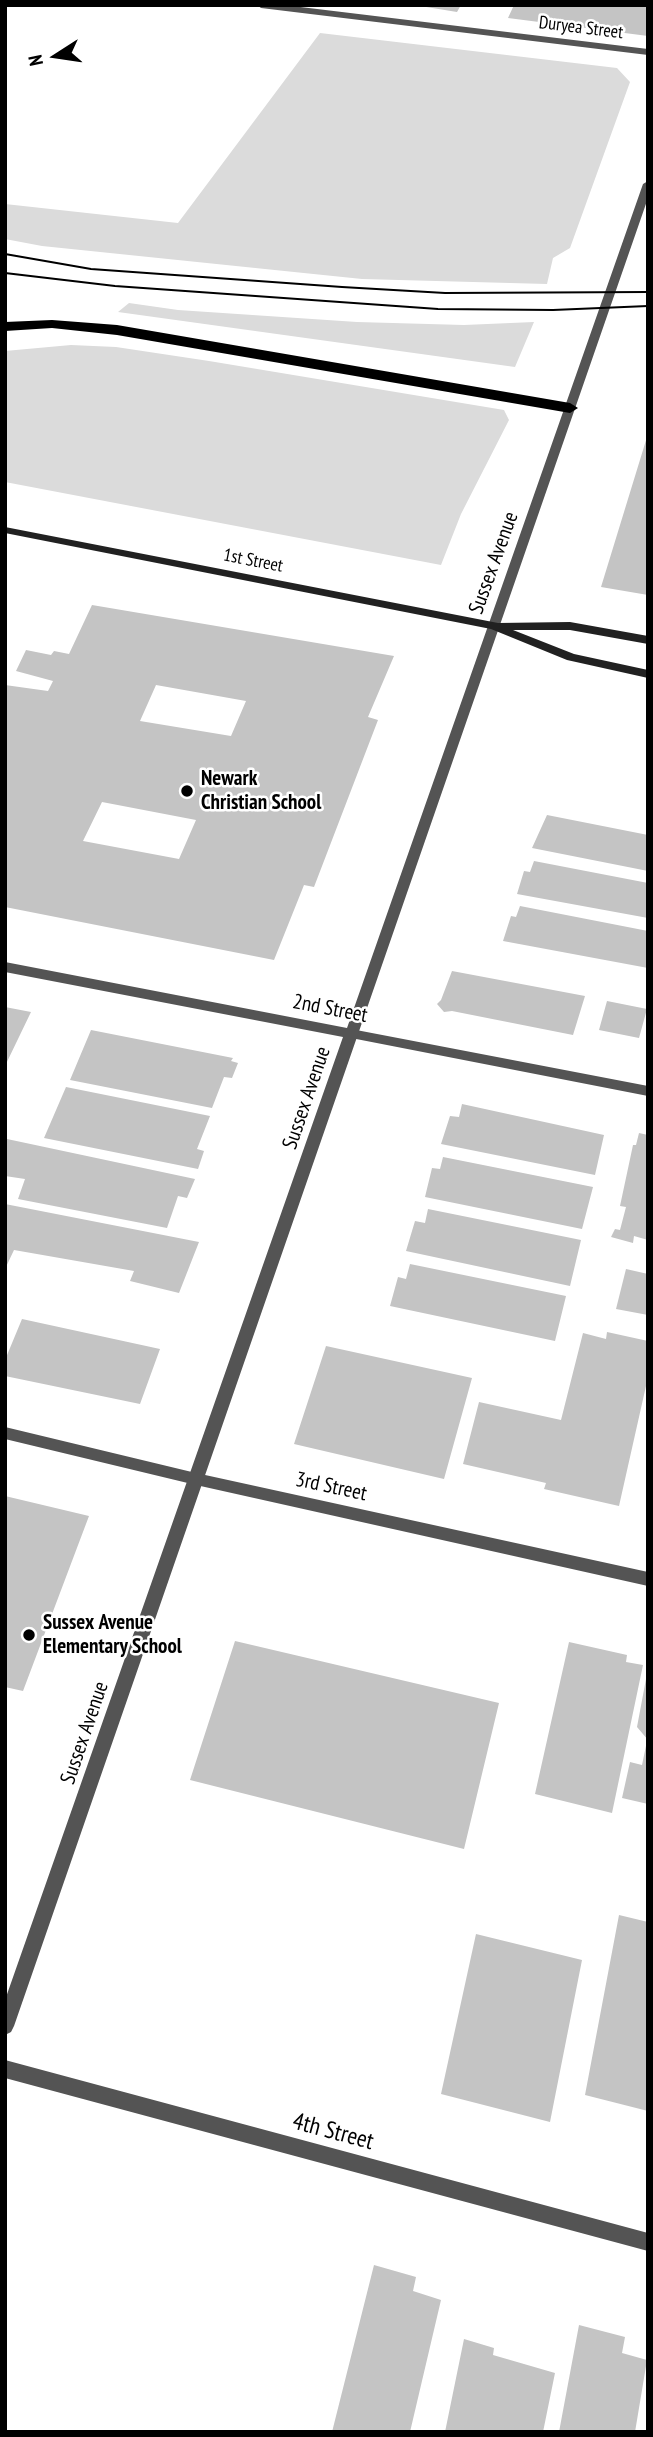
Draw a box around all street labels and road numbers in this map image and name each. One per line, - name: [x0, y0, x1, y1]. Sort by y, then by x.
- street label: Duryea Street: [538, 12, 624, 44]
- street label: Sussex Avenue: [464, 509, 524, 617]
- street label: 1st Street: [221, 545, 285, 577]
- street label: 2nd Street: [290, 989, 370, 1029]
- street label: Sussex Avenue: [278, 1043, 336, 1153]
- street label: 3rd Street: [293, 1467, 369, 1507]
- street label: Sussex Avenue: [56, 1678, 114, 1788]
- street label: 4th Street: [289, 2107, 377, 2157]

